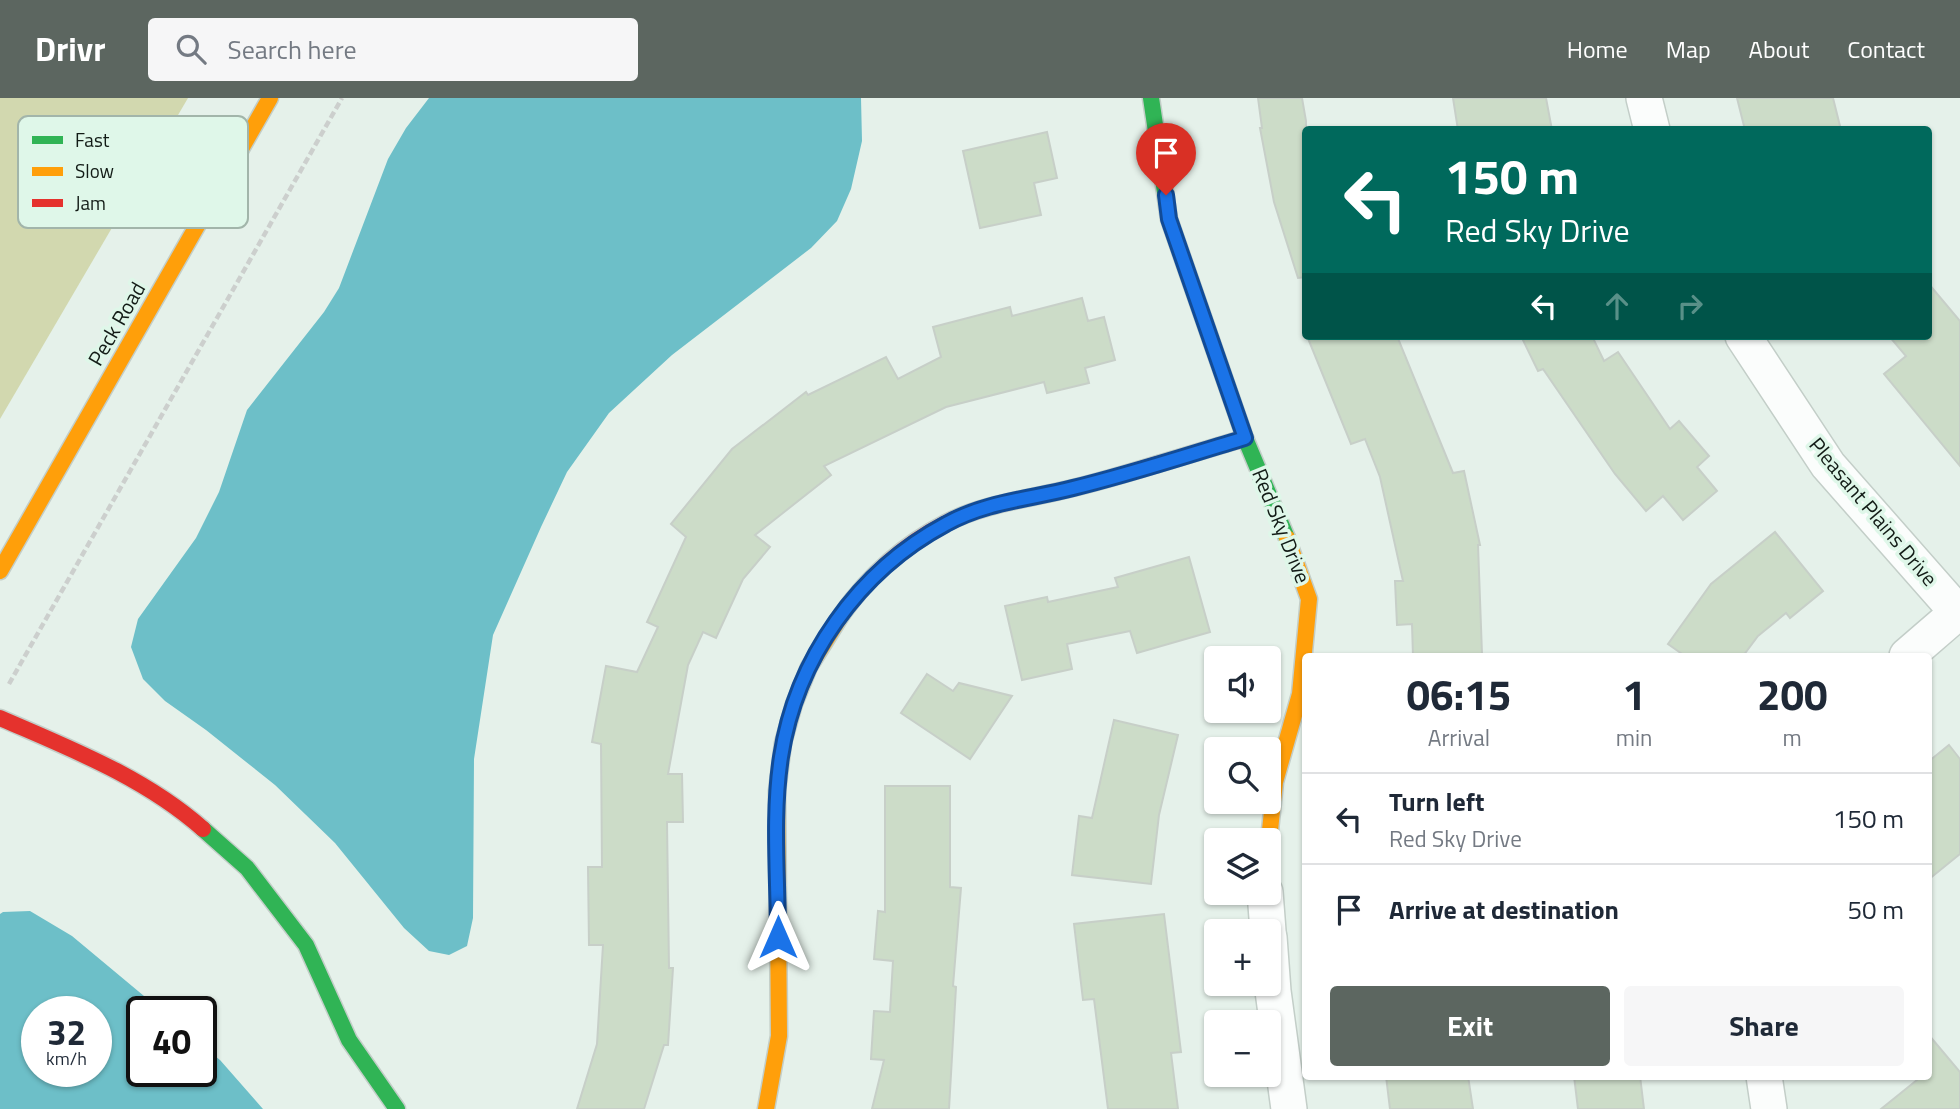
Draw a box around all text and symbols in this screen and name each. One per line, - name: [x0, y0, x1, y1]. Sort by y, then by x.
- search box: [148, 18, 638, 81]
- text: Drivr: [35, 24, 106, 74]
- icon: search: [172, 30, 210, 68]
- text: Search here: [228, 30, 357, 69]
- text: Home: [1567, 31, 1628, 67]
- text: Map: [1666, 31, 1711, 67]
- text: About: [1749, 31, 1809, 67]
- text: Contact: [1847, 31, 1925, 67]
- legend: [18, 116, 248, 228]
- pin: [1136, 123, 1196, 195]
- text: Fast: [75, 125, 110, 154]
- icon: arrive: [1147, 134, 1185, 172]
- text: 150 m: [1445, 138, 1579, 213]
- icon: left: [1330, 154, 1421, 245]
- text: Slow: [75, 156, 114, 185]
- text: Jam: [75, 188, 106, 217]
- text: Red Sky Drive: [1445, 206, 1630, 254]
- street label: Peck Road: [79, 276, 153, 371]
- icon: left: [1525, 287, 1563, 325]
- icon: ahead: [1598, 287, 1636, 325]
- icon: right: [1671, 287, 1709, 325]
- street label: Pleasant Plains Drive: [1802, 430, 1946, 593]
- street label: Red Sky Drive: [1244, 463, 1319, 588]
- map controls: [1204, 646, 1281, 1087]
- button: sound: [1204, 646, 1281, 723]
- text: 06:15: [1406, 662, 1511, 726]
- text: 1: [1622, 662, 1646, 726]
- text: 200: [1757, 662, 1827, 726]
- text: Arrival: [1428, 720, 1490, 755]
- text: min: [1616, 720, 1652, 755]
- text: m: [1783, 720, 1802, 755]
- button: search: [1204, 737, 1281, 814]
- text: Turn left: [1389, 782, 1484, 821]
- text: 150 m: [1833, 799, 1904, 838]
- icon: left: [1330, 800, 1368, 838]
- text: Red Sky Drive: [1389, 821, 1522, 856]
- button: layers: [1204, 828, 1281, 905]
- text: Arrive at destination: [1389, 890, 1619, 929]
- text: 50 m: [1847, 890, 1904, 929]
- icon: arrive: [1330, 891, 1368, 929]
- position arrow: [741, 900, 815, 974]
- button: +: [1204, 919, 1281, 996]
- button: Exit: [1330, 986, 1610, 1066]
- button: Share: [1624, 986, 1904, 1066]
- speed limit sign: 40: [126, 996, 217, 1087]
- text: 32: [47, 1005, 86, 1059]
- button: −: [1204, 1010, 1281, 1087]
- text: km/h: [46, 1045, 87, 1072]

